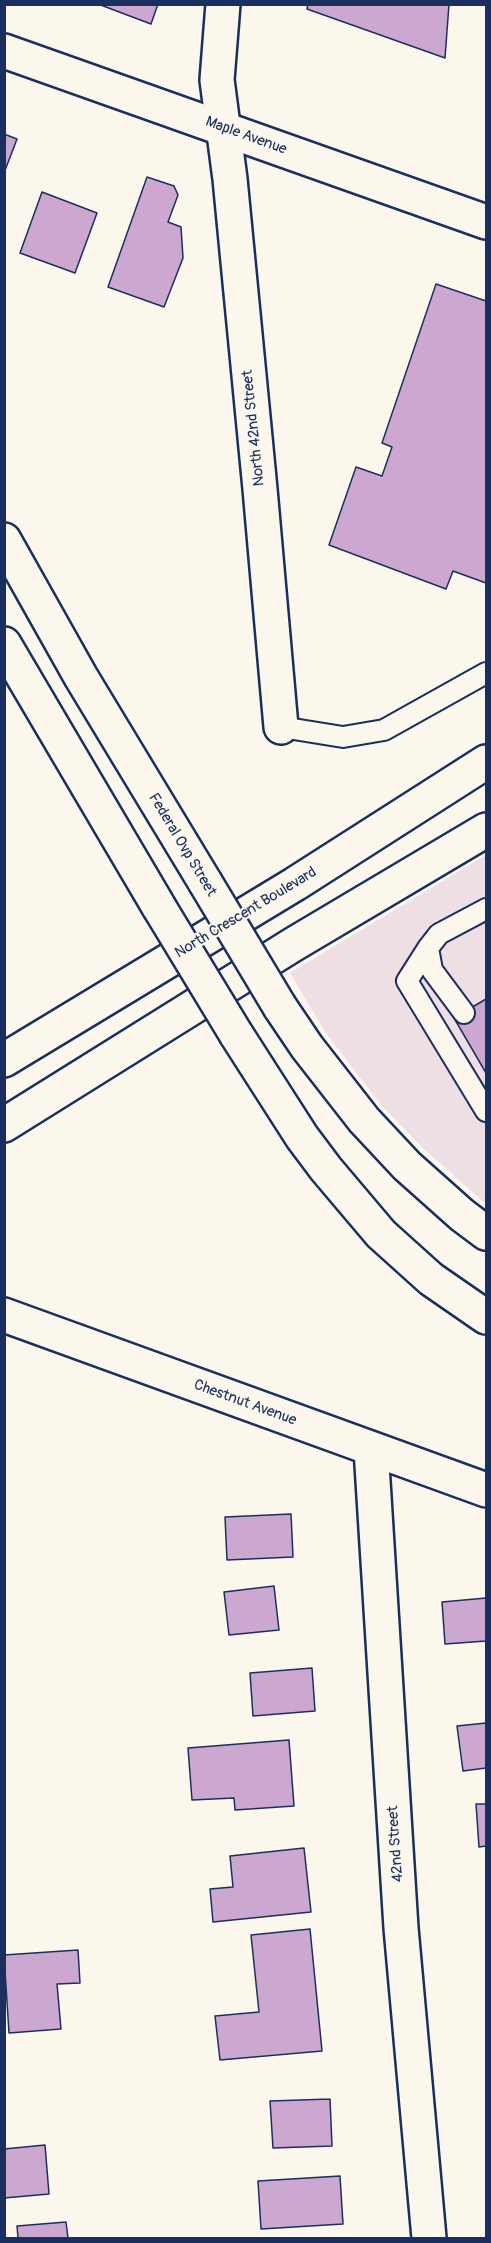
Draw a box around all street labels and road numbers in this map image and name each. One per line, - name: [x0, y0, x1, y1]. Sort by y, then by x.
- street label: Maple Avenue: [203, 113, 289, 159]
- street label: North 42nd Street: [239, 369, 269, 487]
- street label: Federal Ovp Street: [144, 790, 220, 900]
- street label: North Crescent Boulevard: [172, 864, 320, 962]
- street label: Chestnut Avenue: [191, 1376, 299, 1430]
- street label: 42nd Street: [384, 1805, 408, 1883]

